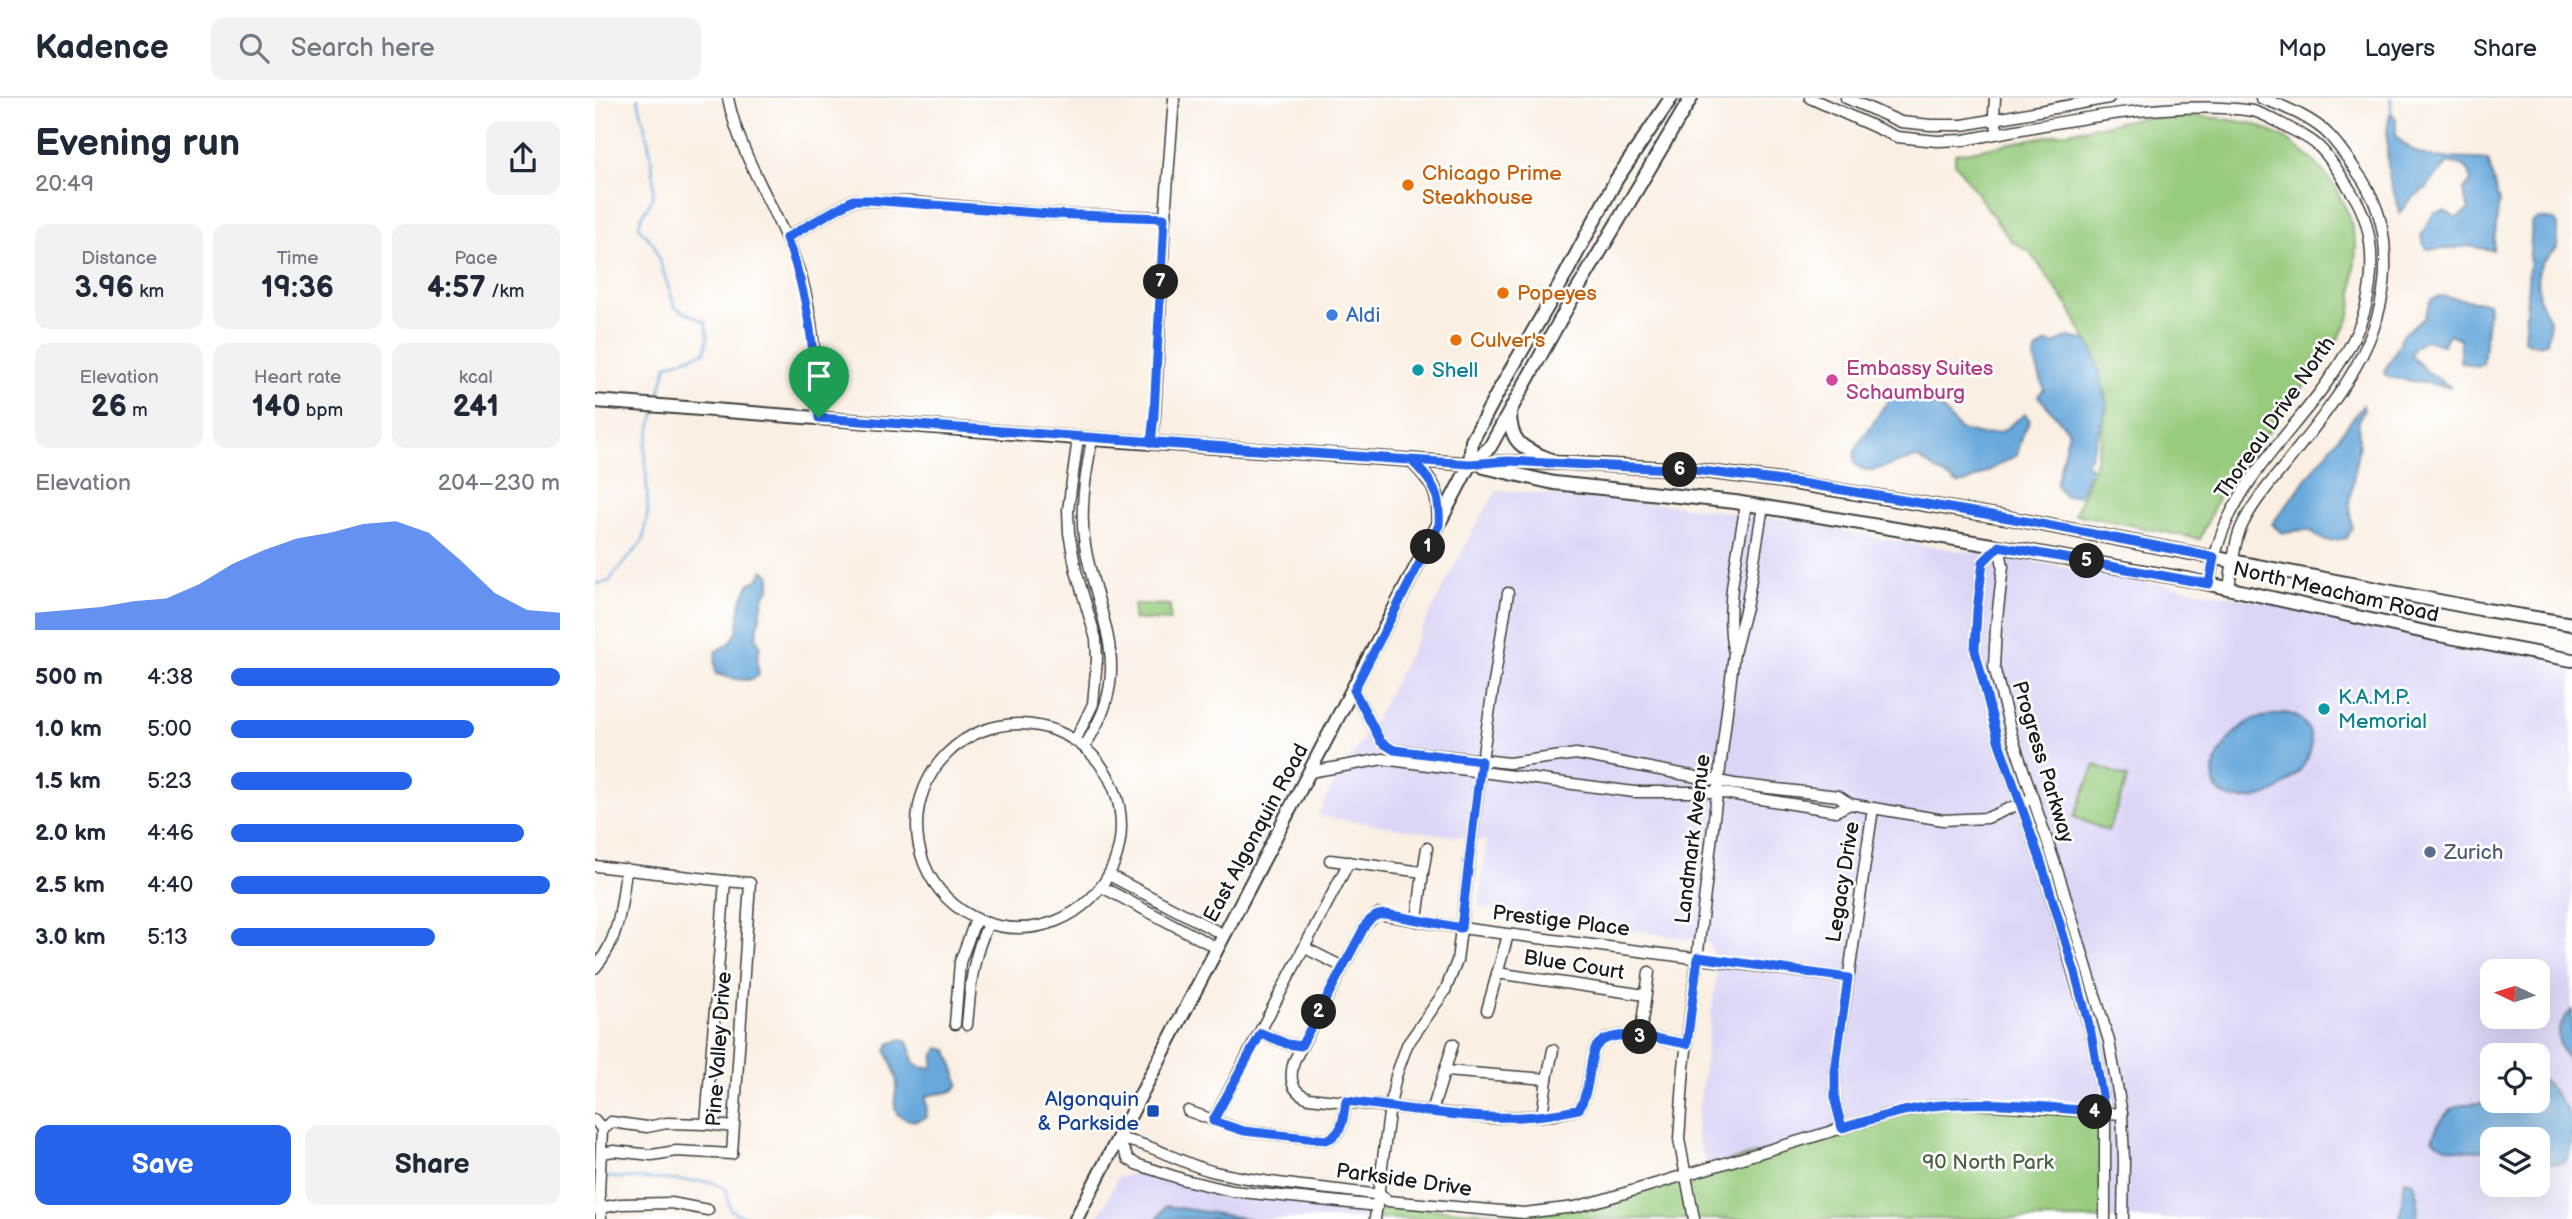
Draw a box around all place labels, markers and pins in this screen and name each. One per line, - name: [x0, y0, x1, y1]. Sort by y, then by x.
- place label: Chicago Prime Steakhouse: [1422, 161, 1562, 210]
- marker: Chicago Prime Steakhouse: [1400, 177, 1416, 193]
- pin: 7: [1143, 264, 1179, 300]
- place label: Popeyes: [1517, 281, 1597, 306]
- marker: Popeyes: [1495, 285, 1511, 301]
- place label: Aldi: [1346, 303, 1380, 328]
- marker: Aldi: [1324, 307, 1340, 323]
- place label: Culver's: [1470, 328, 1546, 353]
- marker: Culver's: [1448, 332, 1464, 348]
- pin: [789, 346, 849, 418]
- place label: Embassy Suites Schaumburg: [1846, 356, 1993, 405]
- place label: Shell: [1432, 358, 1478, 383]
- marker: Shell: [1410, 362, 1426, 378]
- marker: Embassy Suites Schaumburg: [1824, 372, 1840, 388]
- pin: 6: [1663, 452, 1697, 488]
- pin: 1: [1411, 530, 1445, 564]
- pin: 5: [2069, 544, 2105, 578]
- place label: K.A.M.P. Memorial: [2338, 685, 2427, 734]
- marker: K.A.M.P. Memorial: [2316, 701, 2332, 717]
- place label: Zurich: [2443, 840, 2503, 865]
- marker: Zurich: [2422, 844, 2438, 860]
- pin: 2: [1301, 995, 1337, 1030]
- pin: 3: [1623, 1020, 1657, 1054]
- place label: Algonquin & Parkside: [1037, 1087, 1139, 1136]
- pin: 4: [2077, 1094, 2113, 1130]
- marker: Algonquin & Parkside: [1145, 1103, 1161, 1119]

